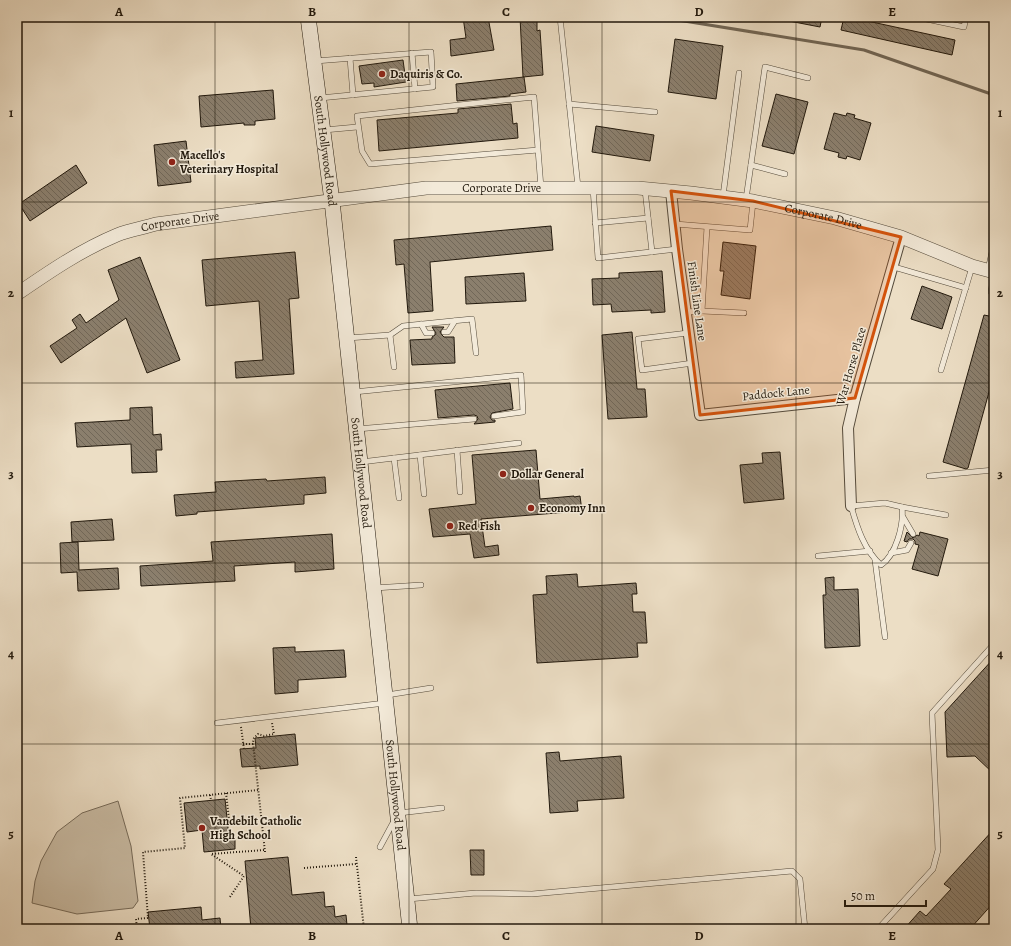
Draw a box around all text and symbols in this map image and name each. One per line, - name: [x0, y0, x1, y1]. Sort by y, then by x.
- text: A: [114, 3, 124, 20]
- text: B: [308, 3, 316, 20]
- text: C: [502, 3, 510, 20]
- text: D: [694, 3, 704, 20]
- text: E: [888, 3, 896, 20]
- place label: Daquiris & Co.: [390, 66, 463, 82]
- marker: Daquiris & Co.: [377, 69, 387, 79]
- street label: South Hollywood Road: [310, 95, 341, 208]
- text: 1: [9, 104, 14, 121]
- text: 1: [998, 104, 1003, 121]
- place label: Macello's Veterinary Hospital: [179, 147, 279, 177]
- marker: Macello's Veterinary Hospital: [167, 157, 177, 167]
- street label: Corporate Drive: [462, 180, 541, 196]
- street label: Corporate Drive: [783, 200, 864, 233]
- street label: Corporate Drive: [139, 208, 220, 236]
- street label: Finish Line Lane: [683, 260, 711, 342]
- text: 2: [8, 284, 15, 301]
- text: 2: [997, 284, 1004, 301]
- street label: War Horse Place: [832, 325, 870, 408]
- street label: Paddock Lane: [741, 381, 811, 405]
- street label: South Hollywood Road: [347, 417, 375, 530]
- text: 3: [8, 465, 14, 482]
- text: 3: [997, 465, 1003, 482]
- place label: Dollar General: [511, 466, 585, 482]
- marker: Dollar General: [498, 469, 508, 479]
- place label: Economy Inn: [539, 500, 606, 516]
- marker: Economy Inn: [526, 503, 536, 513]
- place label: Red Fish: [458, 518, 501, 534]
- marker: Red Fish: [445, 521, 455, 531]
- text: 4: [8, 645, 14, 662]
- text: 4: [997, 645, 1003, 662]
- street label: South Hollywood Road: [382, 739, 410, 852]
- place label: Vandebilt Catholic High School: [209, 813, 302, 843]
- marker: Vandebilt Catholic High School: [197, 823, 207, 833]
- text: 5: [8, 825, 14, 842]
- text: 5: [997, 825, 1003, 842]
- scale bar: [845, 882, 926, 908]
- text: 50 m: [851, 888, 875, 904]
- text: A: [114, 927, 124, 944]
- text: B: [308, 927, 316, 944]
- text: C: [502, 927, 510, 944]
- text: D: [694, 927, 704, 944]
- text: E: [888, 927, 896, 944]

